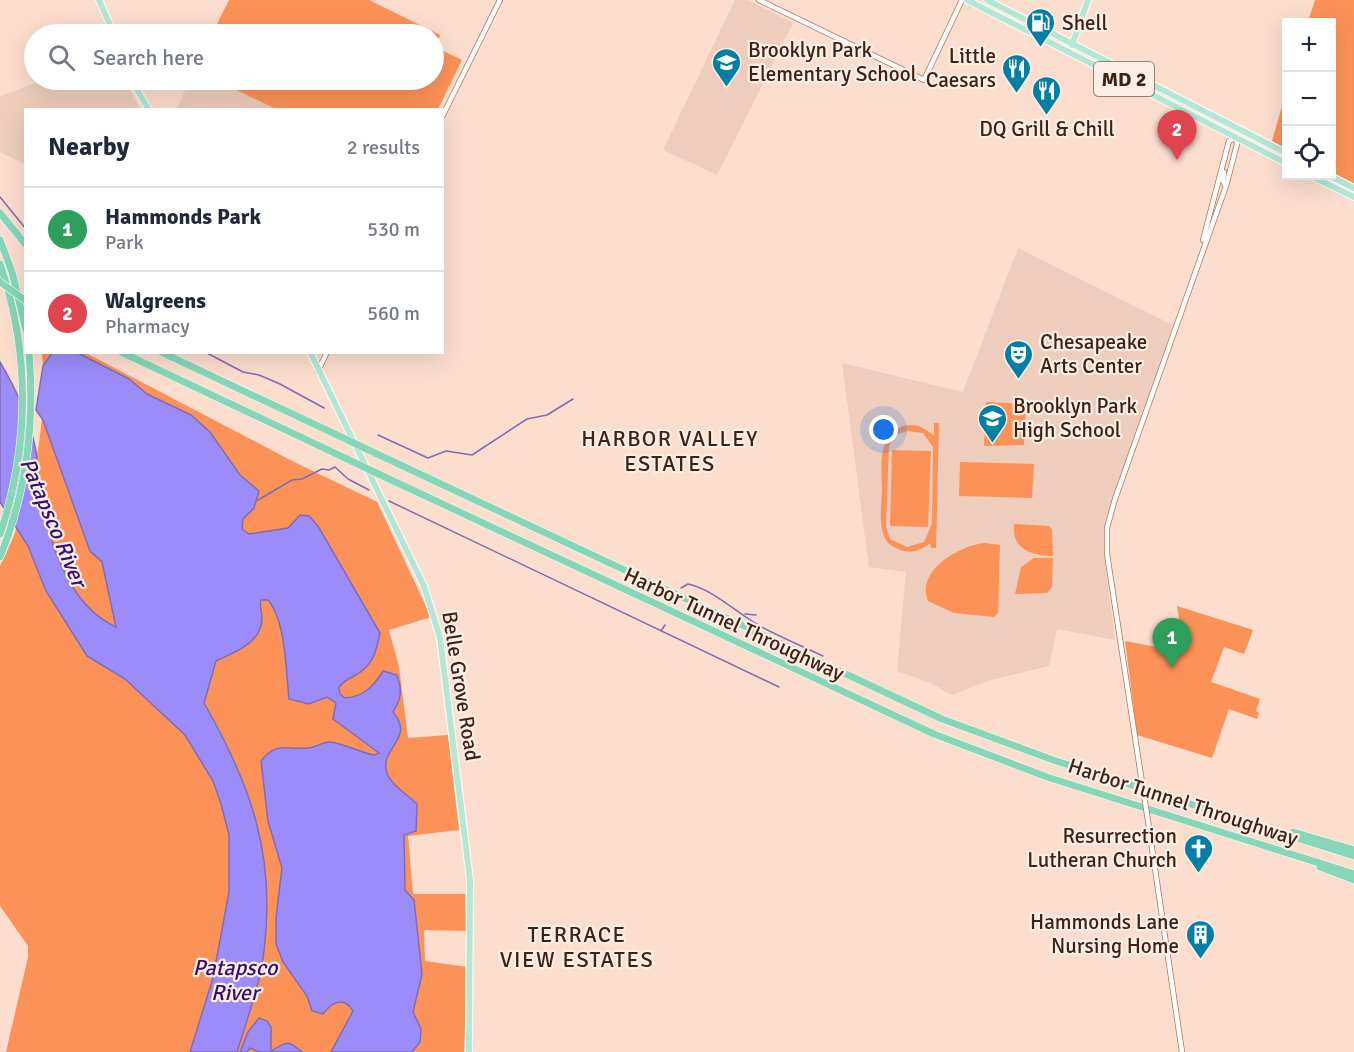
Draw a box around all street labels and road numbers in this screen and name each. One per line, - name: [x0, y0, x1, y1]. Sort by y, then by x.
- road number: MD 2: [1094, 62, 1154, 96]
- street label: Harbor Tunnel Throughway: [620, 561, 848, 687]
- street label: Belle Grove Road: [436, 609, 486, 763]
- street label: Harbor Tunnel Throughway: [1065, 753, 1301, 852]

